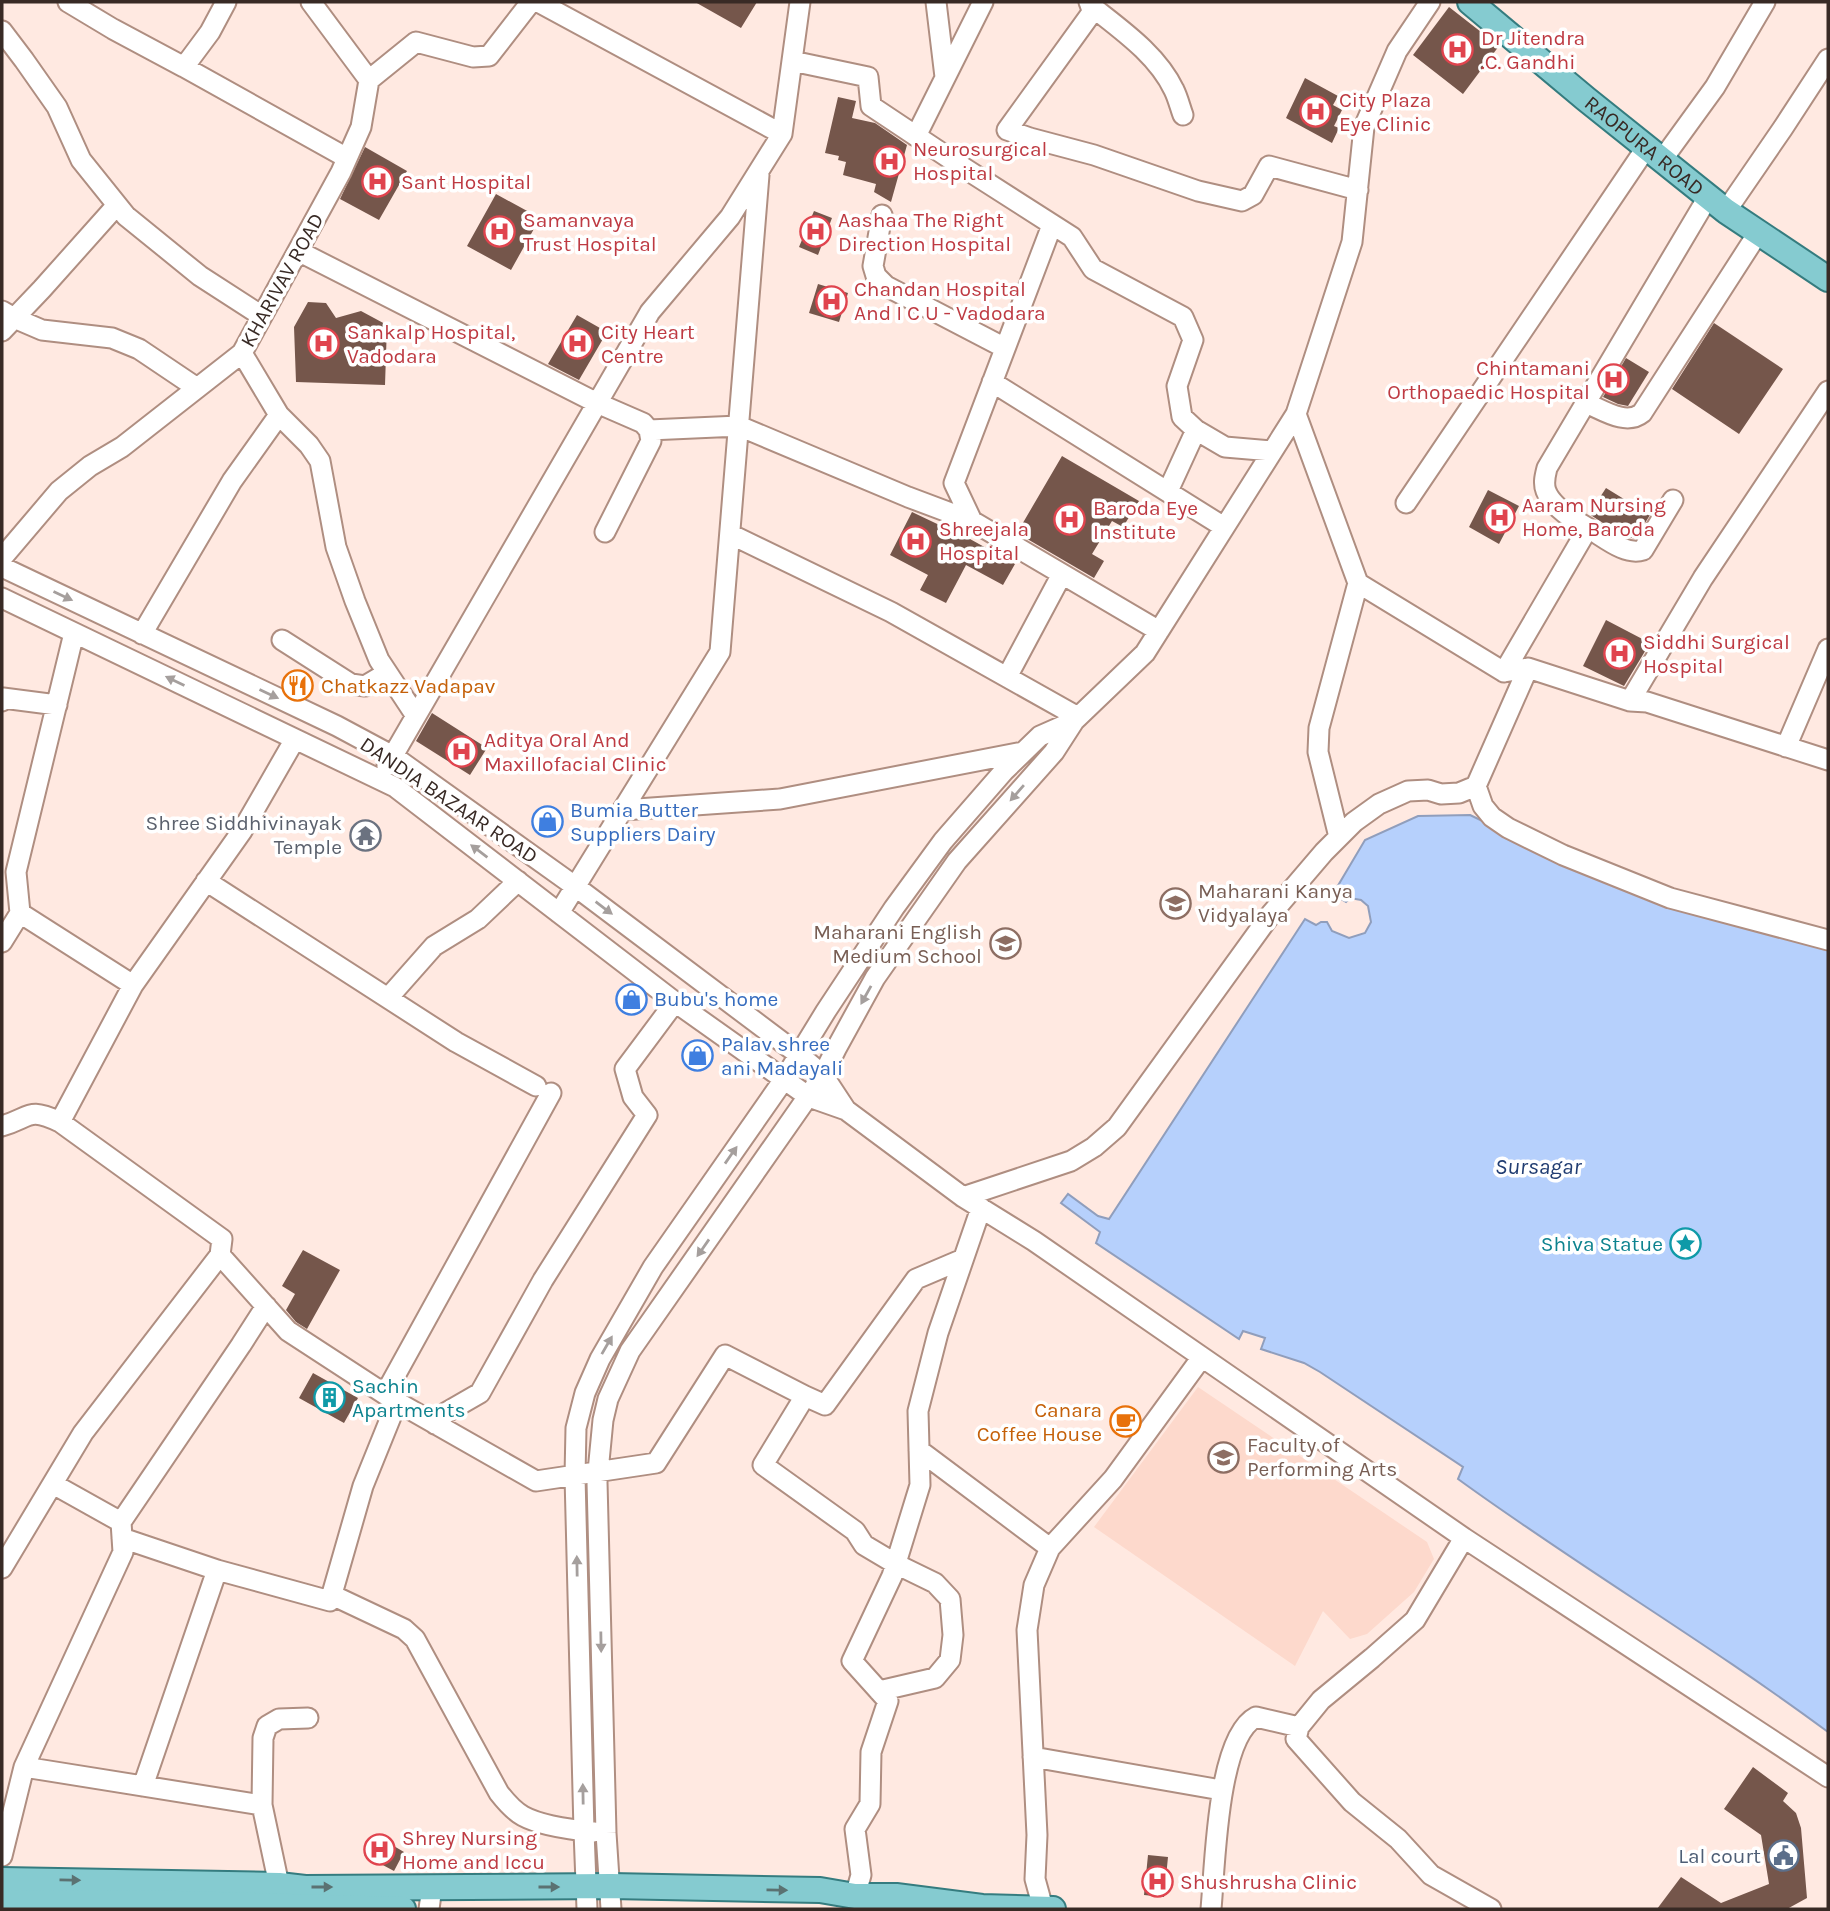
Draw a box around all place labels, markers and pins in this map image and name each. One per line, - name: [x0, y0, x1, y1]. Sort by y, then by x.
- place label: Dr Jitendra .C. Gandhi: [1481, 26, 1585, 74]
- hospital icon: Dr Jitendra .C. Gandhi: [1441, 33, 1475, 67]
- place label: City Plaza Eye Clinic: [1339, 88, 1431, 136]
- hospital icon: City Plaza Eye Clinic: [1299, 95, 1333, 129]
- place label: Neurosurgical Hospital: [913, 137, 1047, 185]
- hospital icon: Neurosurgical Hospital: [873, 144, 907, 178]
- hospital icon: Sant Hospital: [361, 165, 395, 199]
- place label: Sant Hospital: [401, 170, 531, 194]
- place label: Samanvaya Trust Hospital: [523, 208, 657, 256]
- place label: Aashaa The Right Direction Hospital: [838, 208, 1011, 256]
- hospital icon: Samanvaya Trust Hospital: [483, 215, 517, 249]
- hospital icon: Aashaa The Right Direction Hospital: [798, 215, 832, 249]
- place label: Chandan Hospital And I C U - Vadodara: [854, 277, 1046, 325]
- hospital icon: Chandan Hospital And I C U - Vadodara: [814, 284, 848, 318]
- place label: Sankalp Hospital, Vadodara: [347, 320, 515, 368]
- place label: City Heart Centre: [601, 320, 695, 368]
- hospital icon: Sankalp Hospital, Vadodara: [307, 327, 341, 361]
- hospital icon: City Heart Centre: [561, 327, 595, 361]
- place label: Chintamani Orthopaedic Hospital: [1387, 356, 1590, 404]
- hospital icon: Chintamani Orthopaedic Hospital: [1596, 363, 1630, 397]
- place label: Aaram Nursing Home, Baroda: [1522, 493, 1666, 541]
- place label: Baroda Eye Institute: [1093, 496, 1198, 544]
- hospital icon: Aaram Nursing Home, Baroda: [1482, 500, 1516, 534]
- hospital icon: Baroda Eye Institute: [1053, 503, 1087, 537]
- place label: Shreejala Hospital: [939, 517, 1029, 565]
- hospital icon: Shreejala Hospital: [899, 524, 933, 558]
- place label: Siddhi Surgical Hospital: [1643, 630, 1790, 678]
- hospital icon: Siddhi Surgical Hospital: [1603, 637, 1637, 671]
- restaurant icon: Chatkazz Vadapav: [281, 669, 315, 703]
- place label: Chatkazz Vadapav: [321, 674, 496, 698]
- place label: Aditya Oral And Maxillofacial Clinic: [484, 728, 667, 776]
- hospital icon: Aditya Oral And Maxillofacial Clinic: [444, 735, 478, 769]
- place label: Bumia Butter Suppliers Dairy: [570, 798, 716, 846]
- shop icon: Bumia Butter Suppliers Dairy: [530, 805, 564, 839]
- place label: Shree Siddhivinayak Temple: [146, 811, 342, 859]
- temple icon: Shree Siddhivinayak Temple: [348, 818, 382, 852]
- place label: Maharani Kanya Vidyalaya: [1198, 879, 1353, 927]
- school or university icon: Maharani Kanya Vidyalaya: [1158, 886, 1192, 920]
- place label: Maharani English Medium School: [813, 920, 982, 968]
- school or university icon: Maharani English Medium School: [988, 927, 1022, 961]
- shop icon: Bubu's home: [614, 982, 648, 1016]
- place label: Bubu's home: [654, 987, 778, 1011]
- place label: Palav shree ani Madayali: [721, 1032, 843, 1080]
- shop icon: Palav shree ani Madayali: [681, 1039, 715, 1073]
- place icon: Shiva Statue: [1669, 1227, 1703, 1261]
- place label: Shiva Statue: [1541, 1232, 1663, 1256]
- place label: Sachin Apartments: [352, 1374, 465, 1422]
- building icon: Sachin Apartments: [312, 1381, 346, 1415]
- place label: Canara Coffee House: [977, 1398, 1102, 1446]
- cafe icon: Canara Coffee House: [1108, 1405, 1142, 1439]
- place label: Faculty of Performing Arts: [1247, 1433, 1397, 1481]
- school or university icon: Faculty of Performing Arts: [1207, 1440, 1241, 1474]
- place label: Shrey Nursing Home and Iccu: [402, 1826, 545, 1874]
- hospital icon: Shrey Nursing Home and Iccu: [362, 1833, 396, 1867]
- public building icon: Lal court: [1767, 1839, 1801, 1873]
- place label: Lal court: [1678, 1844, 1761, 1868]
- hospital icon: Shushrusha Clinic: [1140, 1865, 1174, 1899]
- place label: Shushrusha Clinic: [1180, 1870, 1357, 1894]

